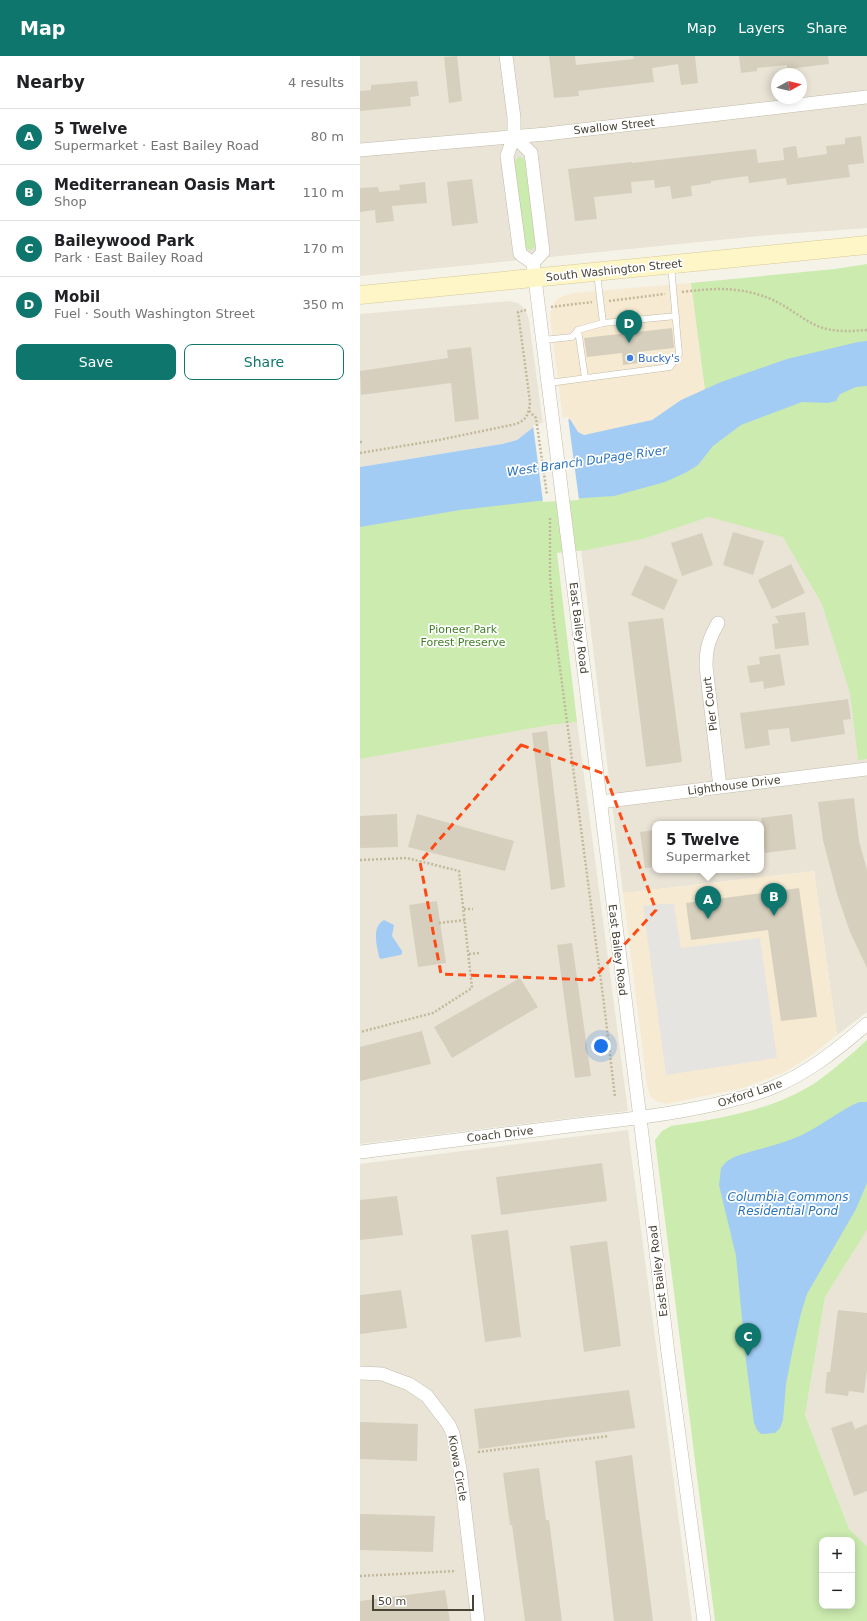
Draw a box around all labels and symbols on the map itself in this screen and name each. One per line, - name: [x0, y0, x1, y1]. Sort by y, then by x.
- north arrow: [771, 68, 807, 104]
- street label: Swallow Street: [573, 116, 656, 137]
- street label: South Washington Street: [545, 257, 684, 284]
- pin: D: [616, 310, 642, 343]
- place label: Bucky's: [638, 352, 680, 365]
- marker: Bucky's: [625, 353, 635, 363]
- water label: West Branch DuPage River: [506, 443, 669, 479]
- street label: East Bailey Road: [566, 582, 591, 675]
- park label: Pioneer Park Forest Preserve: [420, 623, 506, 649]
- street label: Pier Court: [701, 675, 720, 732]
- street label: Lighthouse Drive: [687, 773, 781, 798]
- pin: B: [761, 883, 787, 916]
- pin: A: [695, 886, 721, 919]
- street label: East Bailey Road: [605, 904, 630, 997]
- your location: [591, 1036, 611, 1056]
- street label: Oxford Lane: [716, 1077, 784, 1110]
- street label: Coach Drive: [466, 1124, 534, 1145]
- water label: Columbia Commons Residential Pond: [728, 1190, 848, 1218]
- street label: East Bailey Road: [646, 1224, 671, 1317]
- pin: C: [735, 1323, 761, 1356]
- street label: Kiowa Circle: [445, 1434, 470, 1502]
- scale bar: [372, 1593, 474, 1612]

